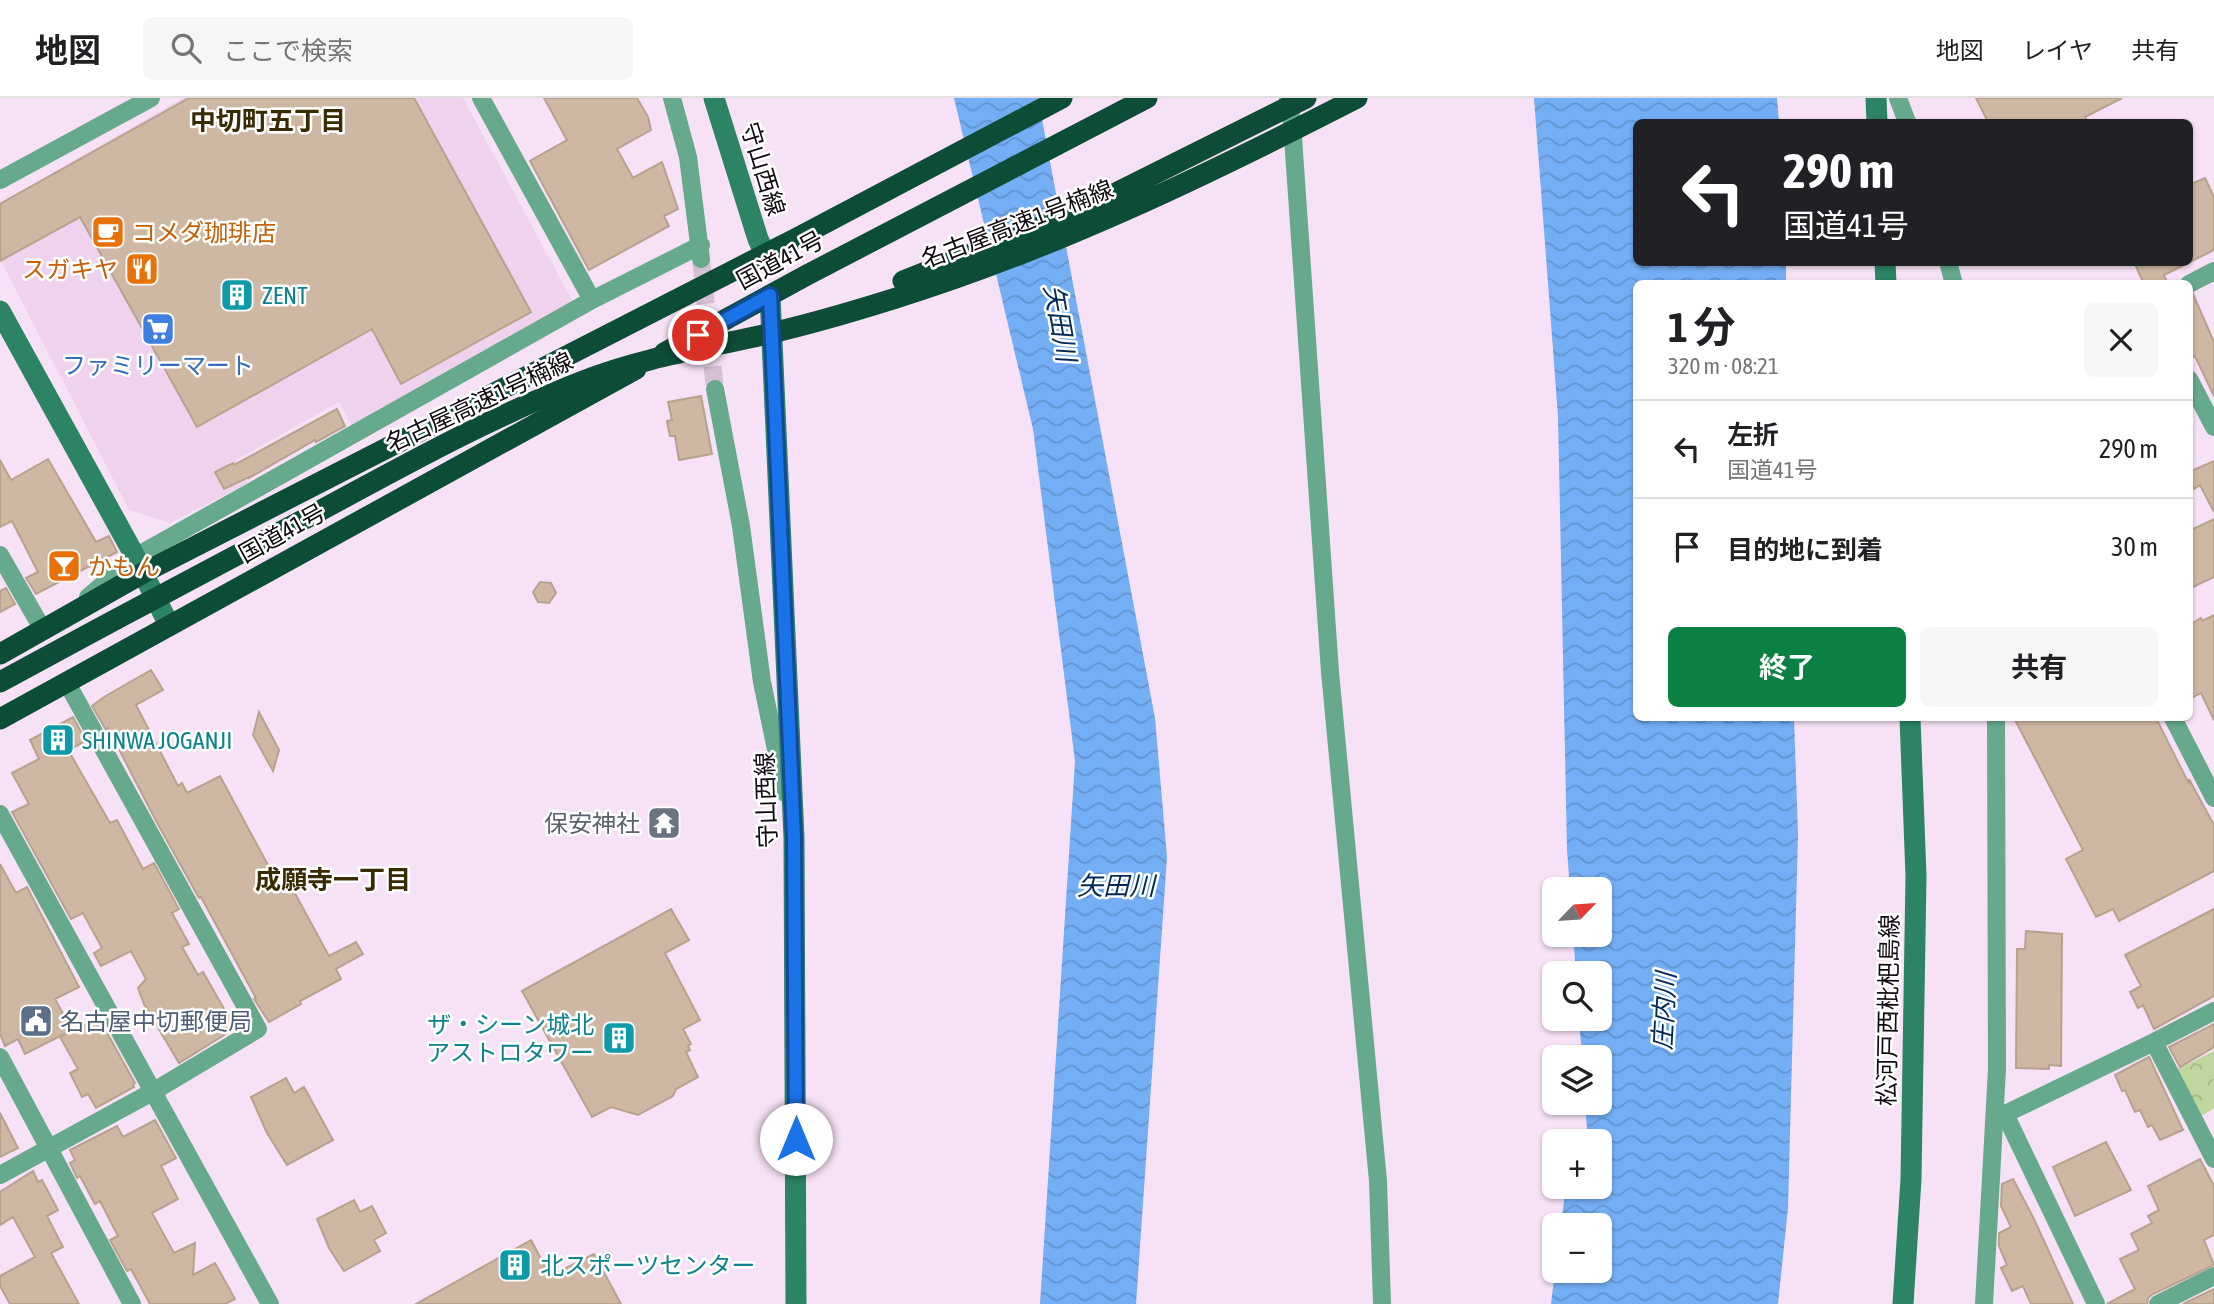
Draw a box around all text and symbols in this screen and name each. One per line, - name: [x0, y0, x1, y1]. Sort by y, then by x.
- search box: [143, 17, 633, 80]
- icon: search: [167, 29, 205, 67]
- text: 地図: [35, 31, 101, 69]
- text: ここで検索: [223, 36, 353, 66]
- text: 地図: [1936, 37, 1984, 64]
- text: レイヤ: [2022, 37, 2093, 64]
- text: 共有: [2131, 37, 2179, 64]
- district label: 中切町五丁目: [190, 106, 346, 136]
- street label: 守山西線: [736, 119, 790, 219]
- text: 290 m: [1783, 142, 1894, 198]
- icon: left: [1668, 147, 1759, 238]
- street label: 名古屋高速1号楠線: [917, 175, 1117, 273]
- text: 国道41号: [1783, 207, 1909, 244]
- cafe icon: コメダ珈琲店: [89, 213, 127, 251]
- place label: コメダ珈琲店: [132, 219, 276, 246]
- street label: 国道41号: [732, 226, 828, 294]
- restaurant icon: スガキヤ: [123, 250, 161, 288]
- place label: スガキヤ: [22, 256, 118, 283]
- building icon: ZENT: [218, 276, 256, 314]
- place label: ZENT: [262, 282, 308, 309]
- water label: 矢田川: [1038, 282, 1082, 367]
- text: 1 分: [1668, 303, 1736, 351]
- button: close: [2084, 303, 2158, 377]
- pin: [668, 305, 728, 365]
- supermarket icon: ファミリーマート: [139, 310, 177, 348]
- icon: arrive: [679, 316, 717, 354]
- street label: 名古屋高速1号楠線: [381, 347, 577, 457]
- place label: ファミリーマート: [62, 352, 254, 379]
- text: 320 m · 08:21: [1668, 353, 1779, 379]
- text: 左折: [1727, 420, 1779, 450]
- icon: left: [1668, 430, 1706, 468]
- text: 290 m: [2099, 434, 2158, 464]
- text: 国道41号: [1727, 457, 1818, 483]
- street label: 国道41号: [234, 498, 330, 568]
- icon: arrive: [1668, 528, 1706, 566]
- text: 30 m: [2111, 532, 2158, 562]
- text: 目的地に到着: [1727, 535, 1883, 565]
- bar icon: かもん: [45, 547, 83, 585]
- place label: かもん: [88, 553, 160, 580]
- button: 終了: [1668, 627, 1906, 707]
- button: 共有: [1920, 627, 2158, 707]
- building icon: SHINWA JOGANJI: [39, 721, 77, 759]
- place label: SHINWA JOGANJI: [82, 727, 232, 754]
- street label: 守山西線: [751, 752, 781, 848]
- temple icon: 保安神社: [645, 804, 683, 842]
- place label: 保安神社: [544, 810, 640, 837]
- district label: 成願寺一丁目: [255, 865, 411, 895]
- water label: 矢田川: [1077, 871, 1158, 901]
- north arrow: [1542, 877, 1612, 947]
- map controls: [1542, 877, 1612, 1283]
- street label: 松河戸西枇杷島線: [1873, 914, 1903, 1106]
- button: search: [1542, 961, 1612, 1031]
- water label: 庄内川: [1647, 968, 1681, 1051]
- public building icon: 名古屋中切郵便局: [17, 1002, 55, 1040]
- place label: 名古屋中切郵便局: [60, 1008, 252, 1035]
- place label: ザ・シーン城北 アストロタワー: [426, 1011, 594, 1066]
- building icon: ザ・シーン城北 アストロタワー: [600, 1019, 638, 1057]
- button: layers: [1542, 1045, 1612, 1115]
- position arrow: [759, 1102, 833, 1176]
- button: +: [1542, 1129, 1612, 1199]
- button: −: [1542, 1213, 1612, 1283]
- building icon: 北スポーツセンター: [496, 1246, 534, 1284]
- place label: 北スポーツセンター: [540, 1252, 756, 1279]

